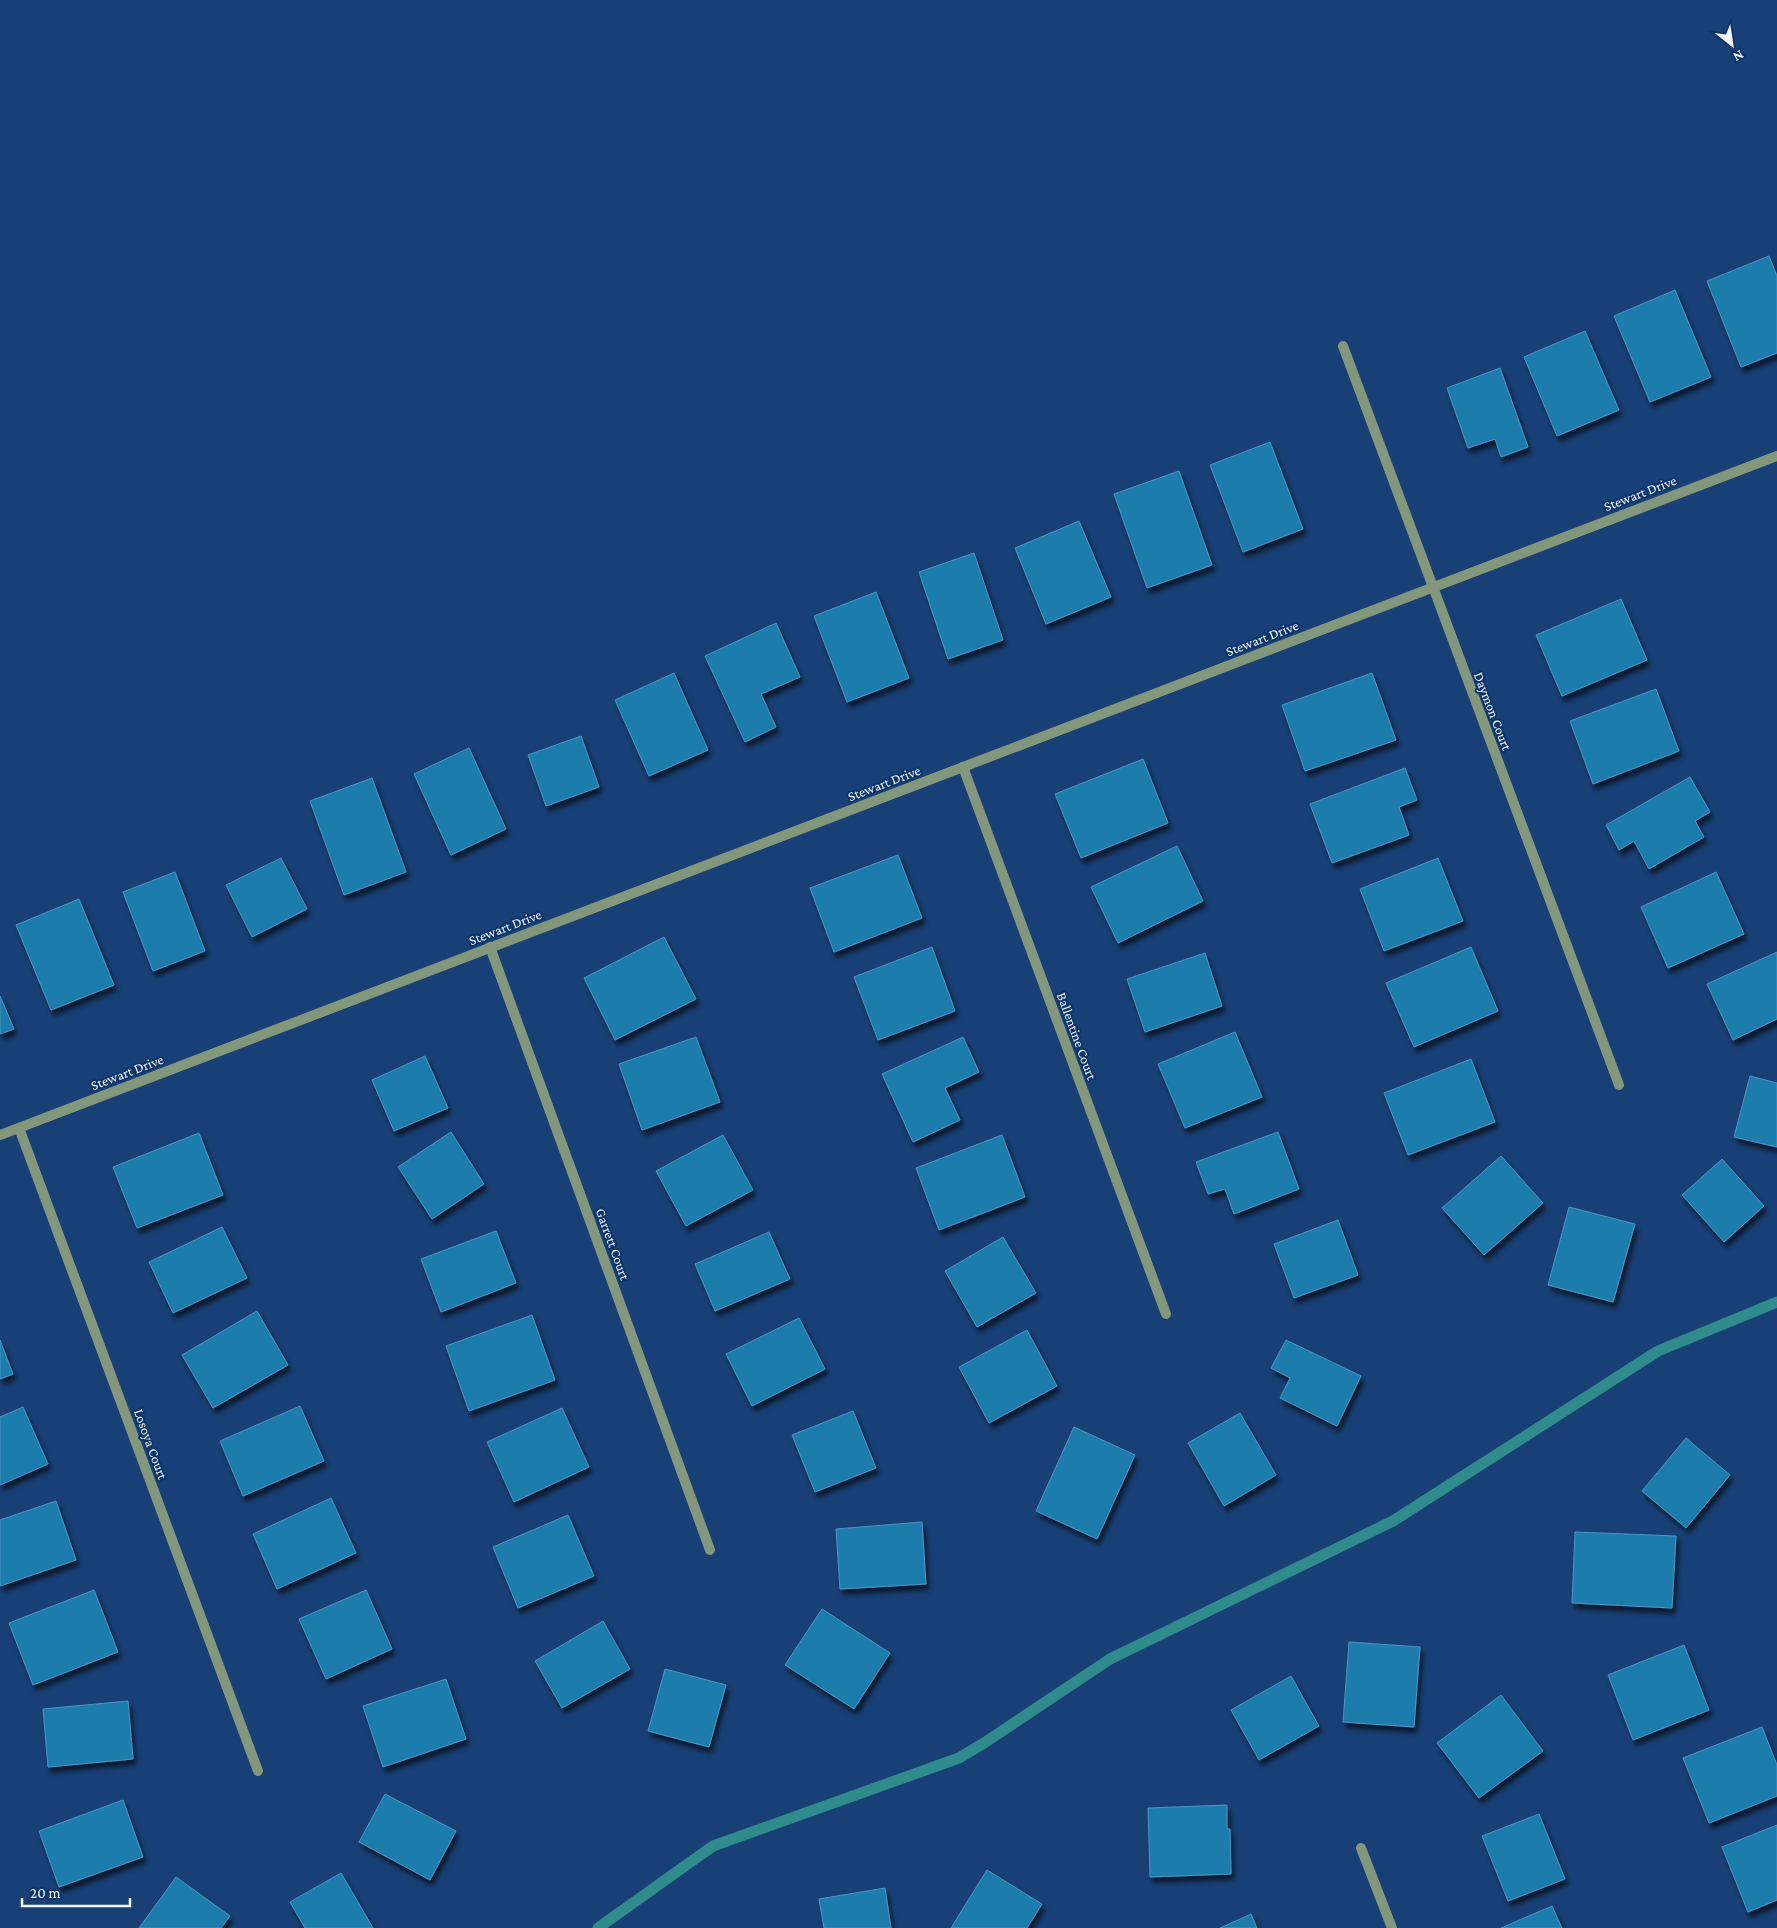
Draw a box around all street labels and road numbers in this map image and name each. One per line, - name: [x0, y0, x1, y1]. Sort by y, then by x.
- street label: Stewart Drive: [1601, 472, 1679, 514]
- street label: Stewart Drive: [1223, 617, 1301, 659]
- street label: Daymon Court: [1471, 670, 1515, 753]
- street label: Stewart Drive: [845, 762, 923, 804]
- street label: Stewart Drive: [466, 906, 544, 948]
- street label: Ballentine Court: [1054, 990, 1100, 1082]
- street label: Stewart Drive: [88, 1051, 166, 1093]
- street label: Garrett Court: [593, 1206, 634, 1282]
- street label: Losoya Court: [131, 1407, 171, 1482]

